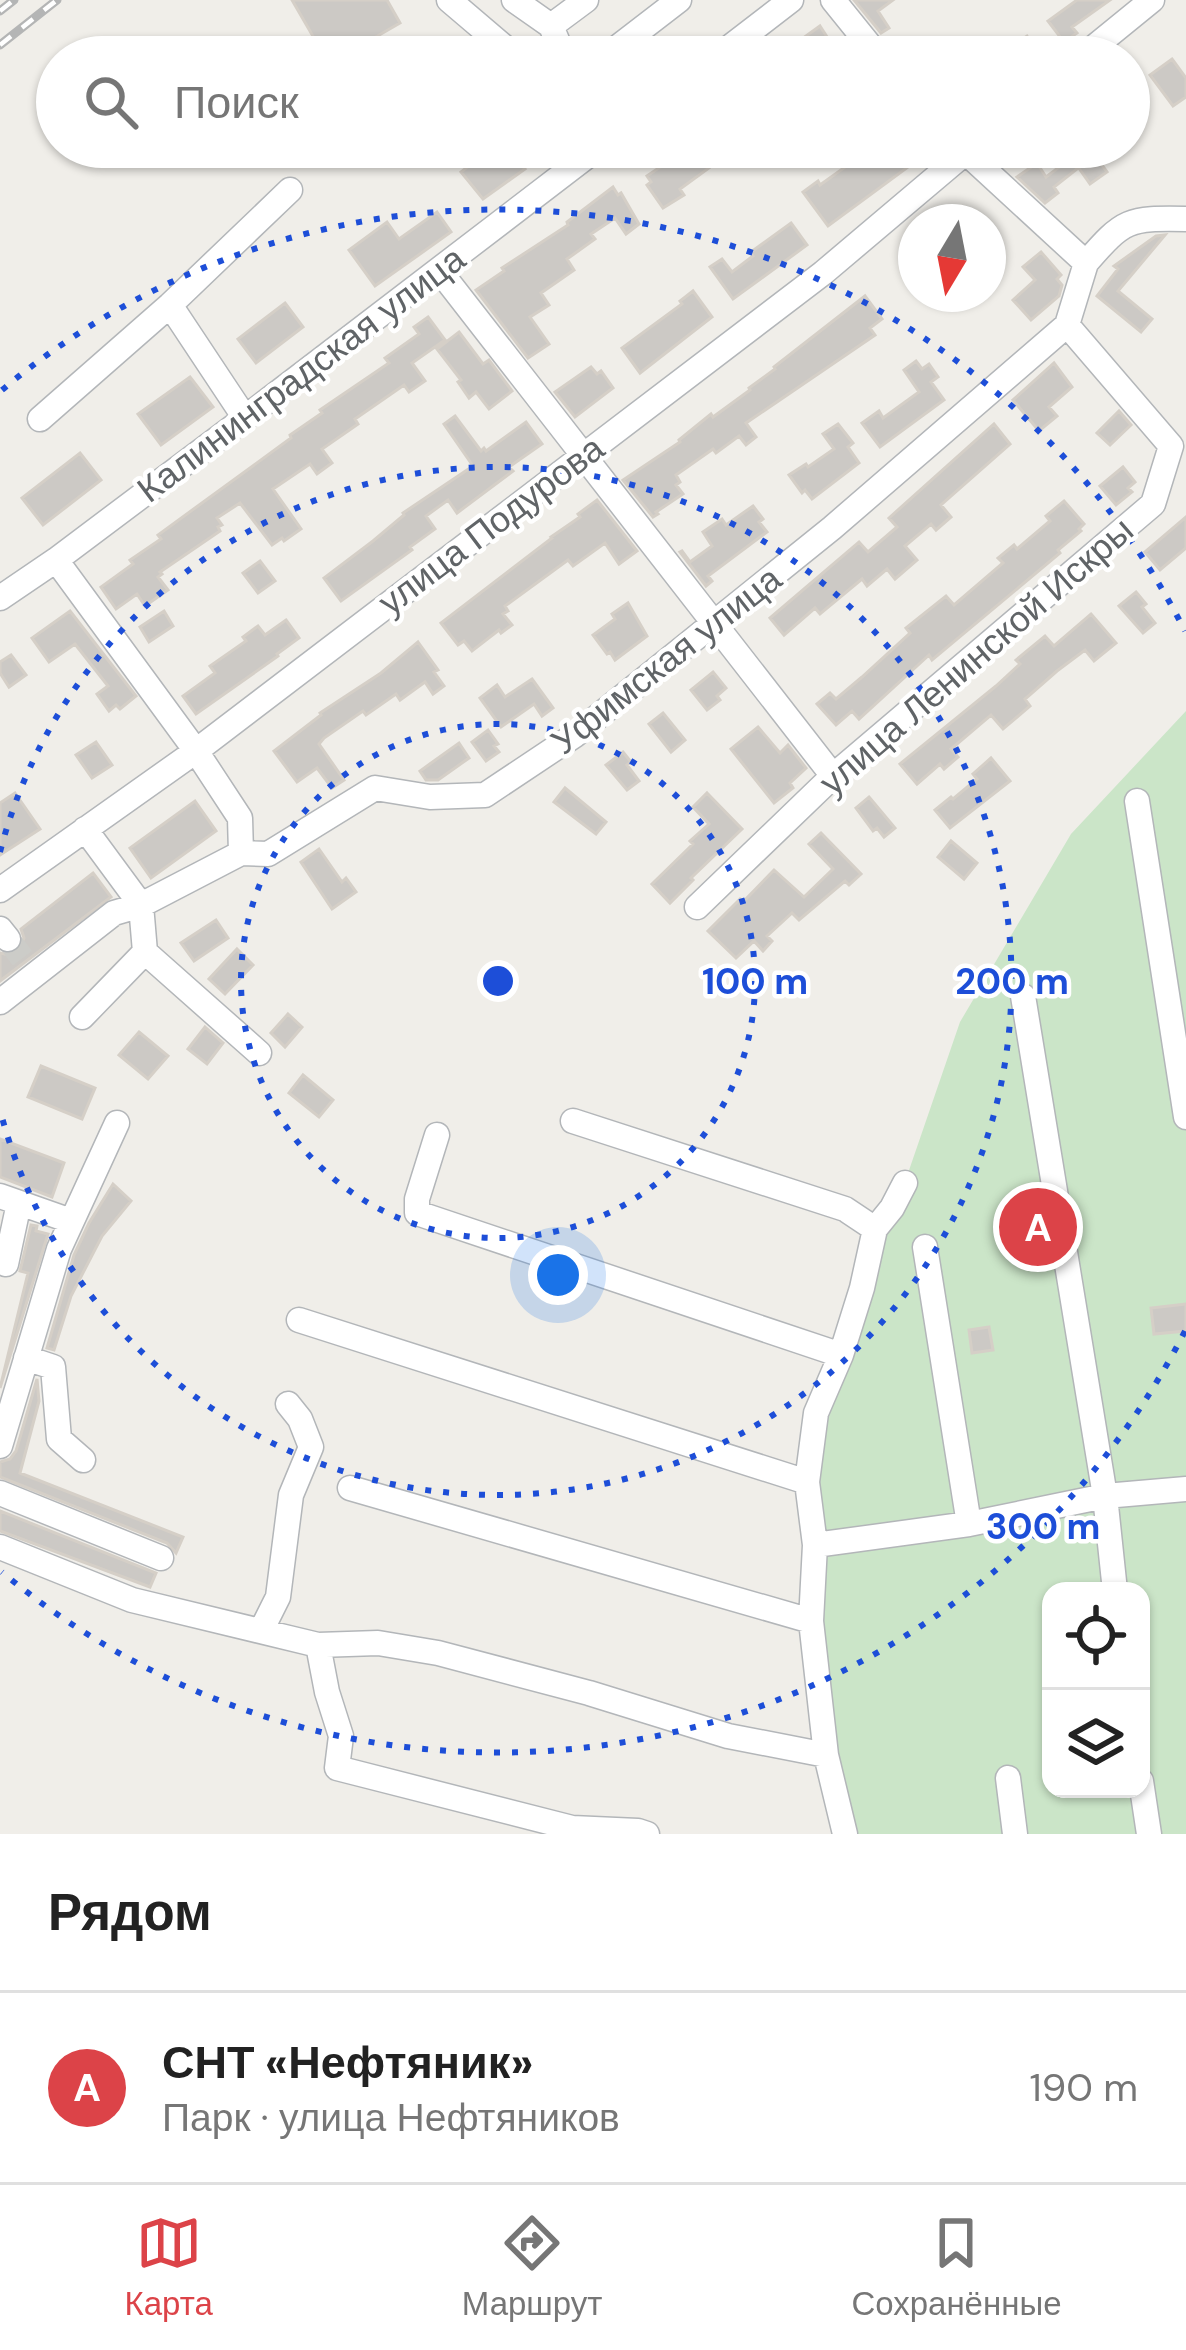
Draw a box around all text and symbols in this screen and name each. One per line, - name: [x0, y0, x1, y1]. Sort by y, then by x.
- search box: [36, 36, 1150, 168]
- icon: search: [78, 69, 144, 135]
- text: Поиск: [174, 73, 299, 132]
- north arrow: [898, 204, 1006, 312]
- street label: Калининградская улица: [128, 235, 475, 513]
- street label: улица Подурова: [369, 424, 614, 625]
- street label: улица Ленинской Искры: [809, 507, 1143, 805]
- street label: Уфимская улица: [541, 555, 792, 765]
- text: 100 m: [702, 958, 808, 1005]
- text: 200 m: [955, 958, 1069, 1005]
- centre of rings: [477, 960, 519, 1002]
- pin: A: [999, 1182, 1077, 1272]
- your location: [528, 1245, 588, 1305]
- text: 300 m: [986, 1503, 1100, 1550]
- map controls: [1042, 1582, 1150, 1798]
- button: locate: [1042, 1582, 1150, 1690]
- button: layers: [1042, 1690, 1150, 1798]
- text: Рядом: [48, 1879, 212, 1946]
- text: СНТ «Нефтяник»: [162, 2033, 533, 2092]
- text: A: [73, 2062, 101, 2113]
- text: 190 m: [1030, 2062, 1138, 2113]
- text: Парк · улица Нефтяников: [162, 2092, 620, 2143]
- tab: Карта: [124, 2210, 213, 2325]
- tab: Маршрут: [462, 2210, 602, 2325]
- tab: Сохранённые: [851, 2210, 1062, 2325]

